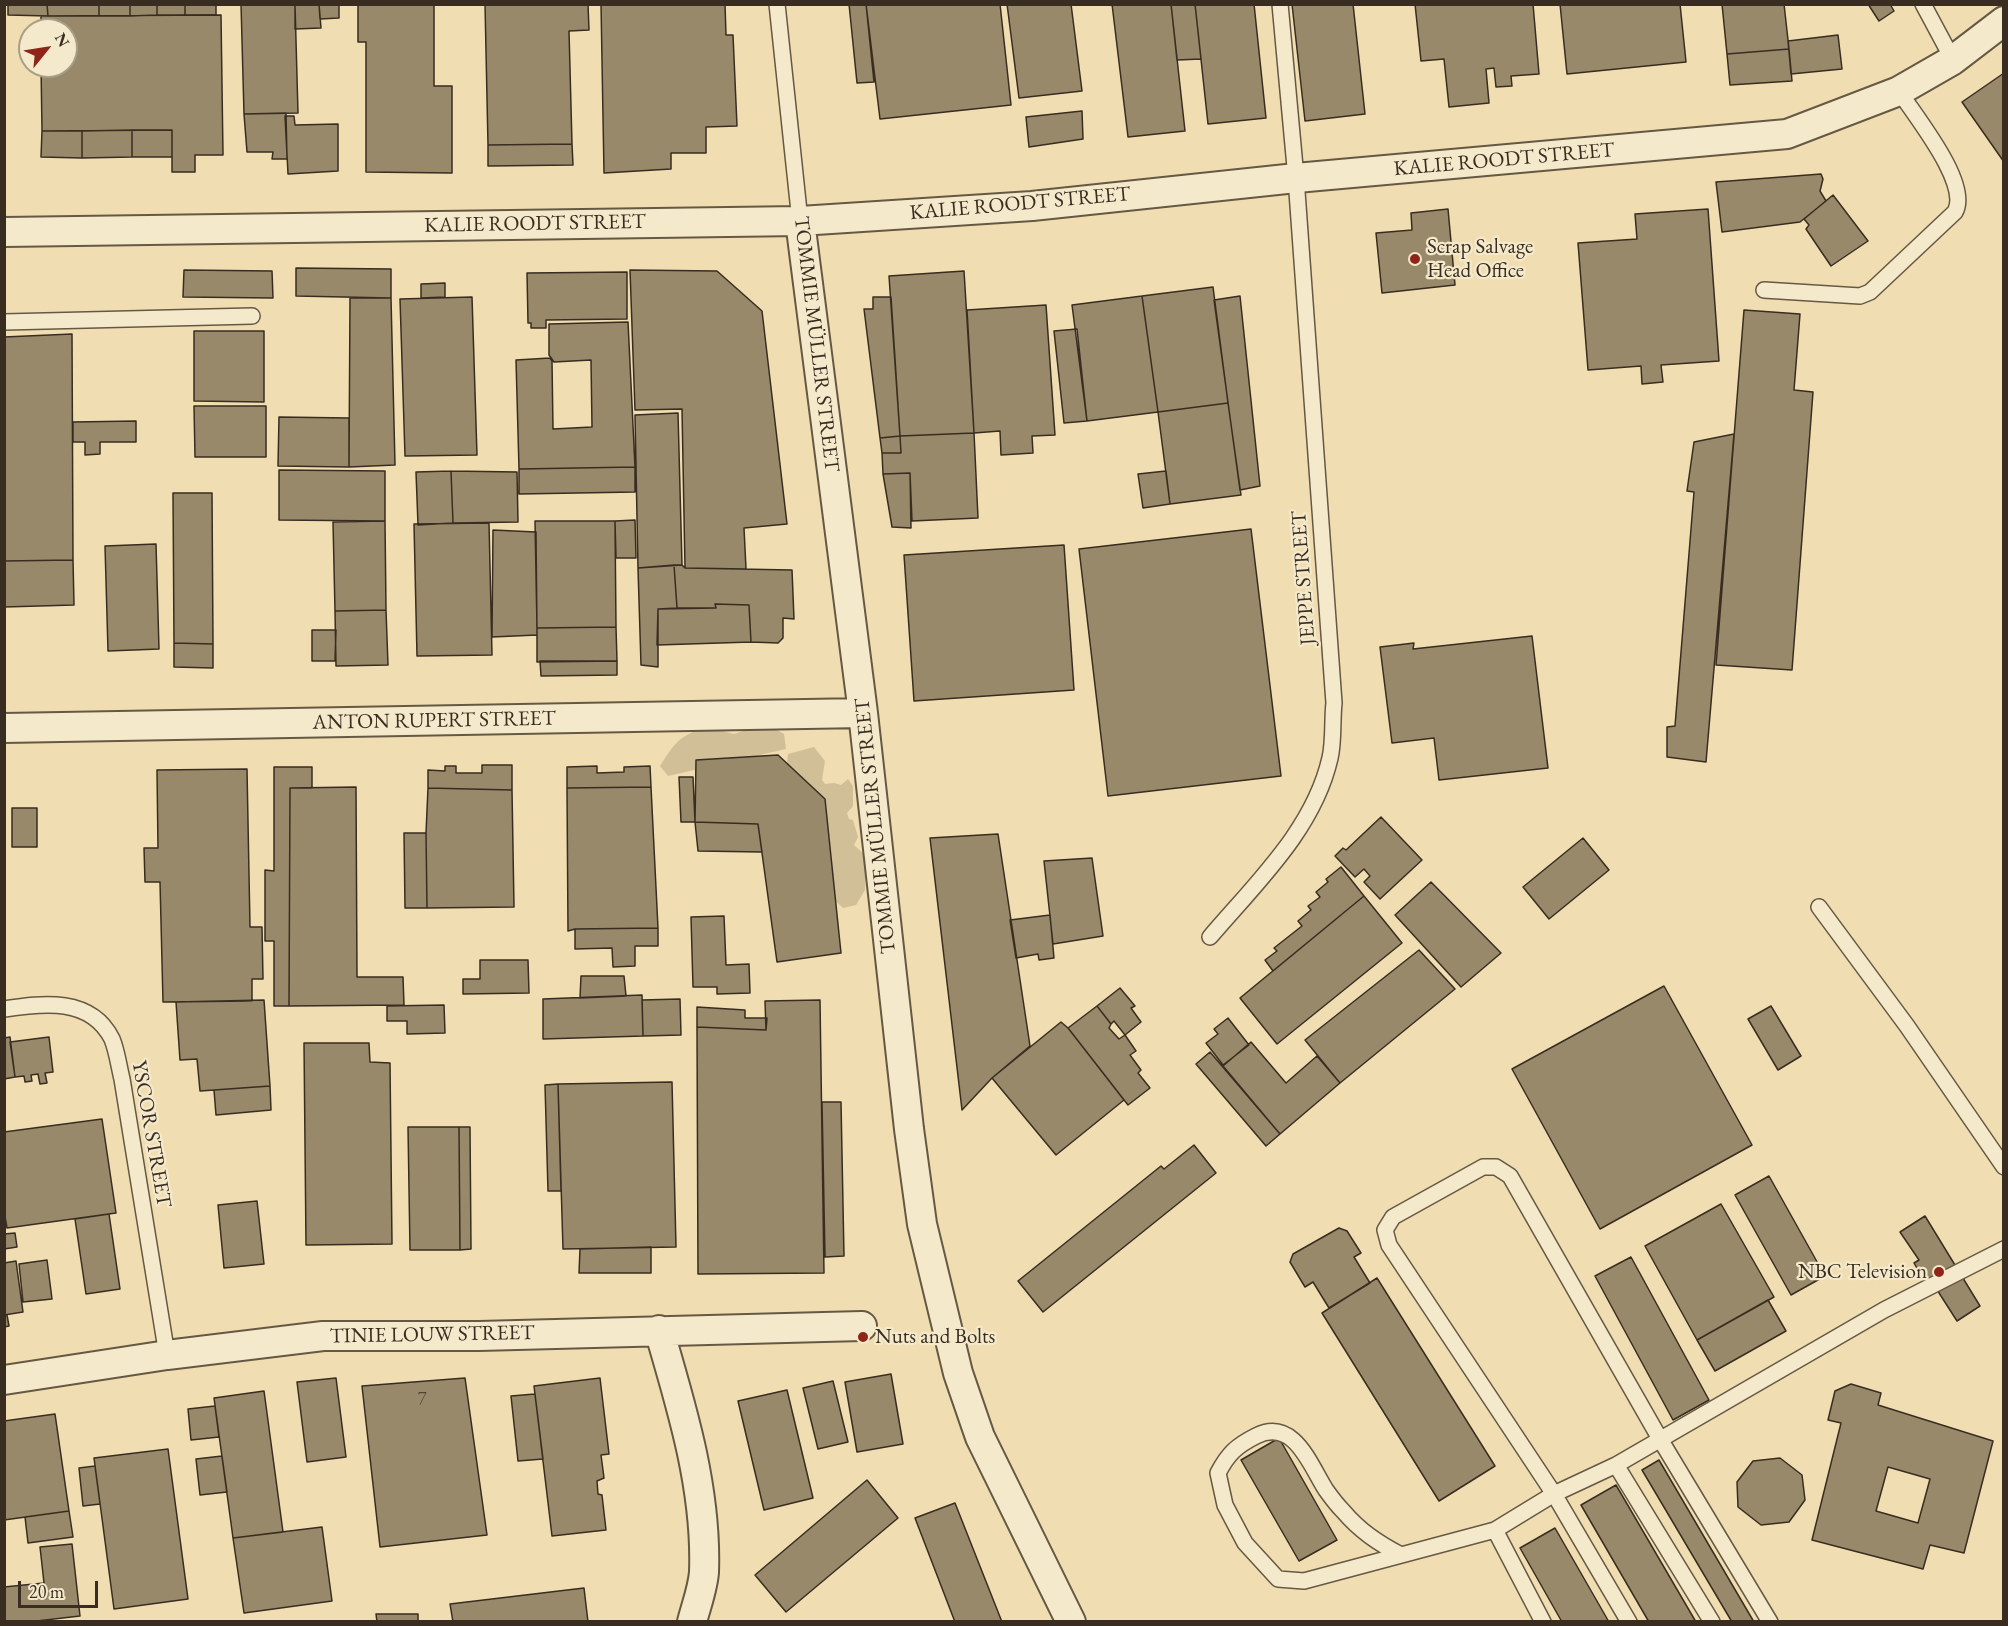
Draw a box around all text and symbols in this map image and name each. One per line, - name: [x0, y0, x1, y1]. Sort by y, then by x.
- north arrow: [18, 18, 78, 78]
- text: N: [50, 29, 75, 51]
- street label: KALIE ROODT STREET: [1393, 138, 1615, 182]
- street label: KALIE ROODT STREET: [909, 182, 1131, 226]
- street label: KALIE ROODT STREET: [424, 209, 646, 239]
- street label: TOMMIE MÜLLER STREET: [788, 215, 844, 473]
- place label: Scrap Salvage Head Office: [1427, 234, 1533, 284]
- marker: Scrap Salvage Head Office: [1408, 252, 1422, 266]
- street label: JEPPE STREET: [1287, 510, 1321, 646]
- street label: TOMMIE MÜLLER STREET: [850, 697, 902, 955]
- street label: ANTON RUPERT STREET: [312, 706, 556, 736]
- street label: YSCOR STREET: [126, 1059, 176, 1209]
- place label: NBC Television: [1798, 1259, 1927, 1285]
- marker: NBC Television: [1932, 1265, 1946, 1279]
- street label: TINIE LOUW STREET: [329, 1321, 535, 1349]
- place label: Nuts and Bolts: [875, 1324, 995, 1350]
- marker: Nuts and Bolts: [856, 1330, 870, 1344]
- house number: 7: [418, 1389, 426, 1411]
- scale bar: [21, 1569, 100, 1607]
- text: 20 m: [29, 1580, 64, 1603]

